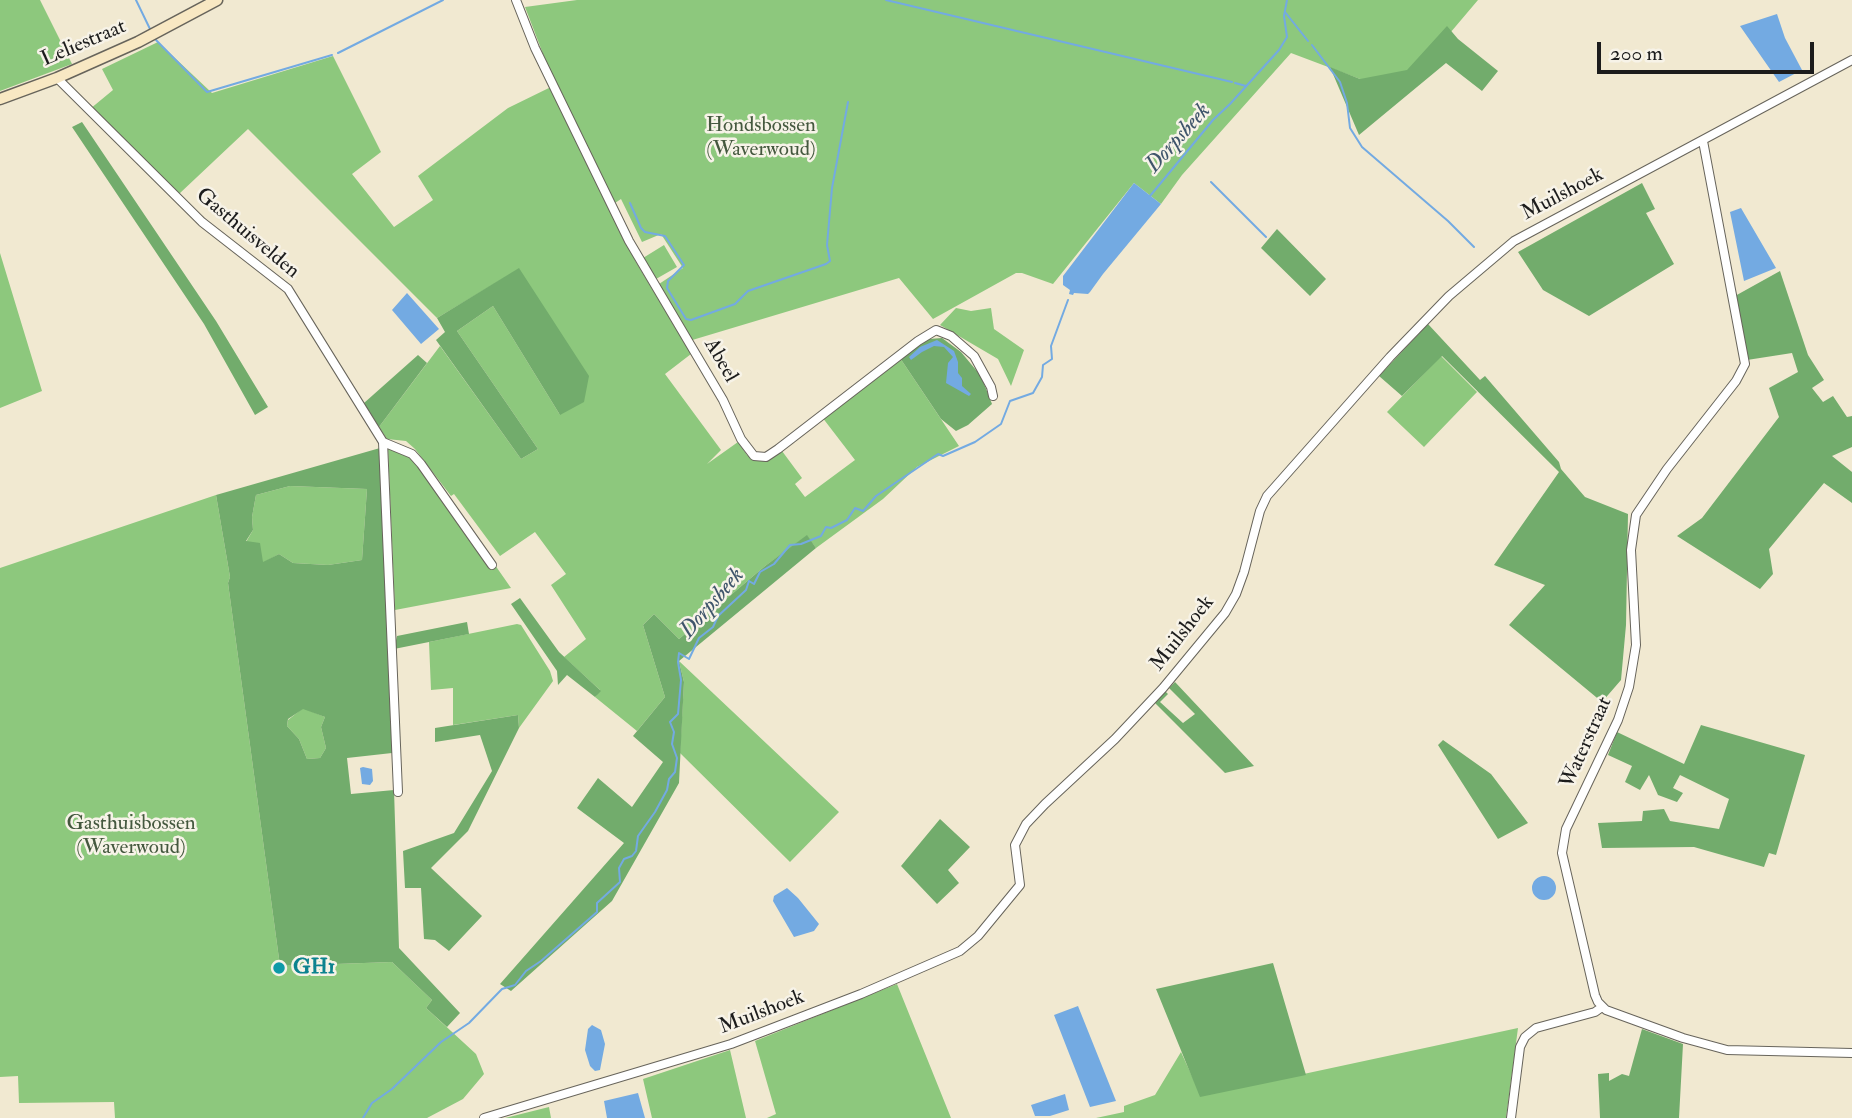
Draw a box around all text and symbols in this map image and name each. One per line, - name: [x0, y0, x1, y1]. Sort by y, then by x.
- street label: Leliestraat: [38, 15, 130, 73]
- scale bar: [1600, 28, 1817, 72]
- text: 200 m: [1610, 40, 1663, 67]
- water label: Dorpsbeek: [1141, 98, 1217, 180]
- park label: Hondsbossen (Waverwoud): [706, 113, 816, 163]
- street label: Muilshoek: [1518, 163, 1608, 227]
- street label: Gasthuisvelden: [190, 183, 304, 285]
- street label: Abeel: [697, 335, 743, 387]
- water label: Dorpsbeek: [675, 563, 751, 645]
- street label: Muilshoek: [1146, 591, 1220, 677]
- street label: Waterstraat: [1556, 693, 1618, 793]
- park label: Gasthuisbossen (Waverwoud): [66, 811, 196, 861]
- place label: GH1: [293, 955, 335, 981]
- marker: GH1: [271, 960, 287, 976]
- street label: Muilshoek: [716, 985, 808, 1041]

